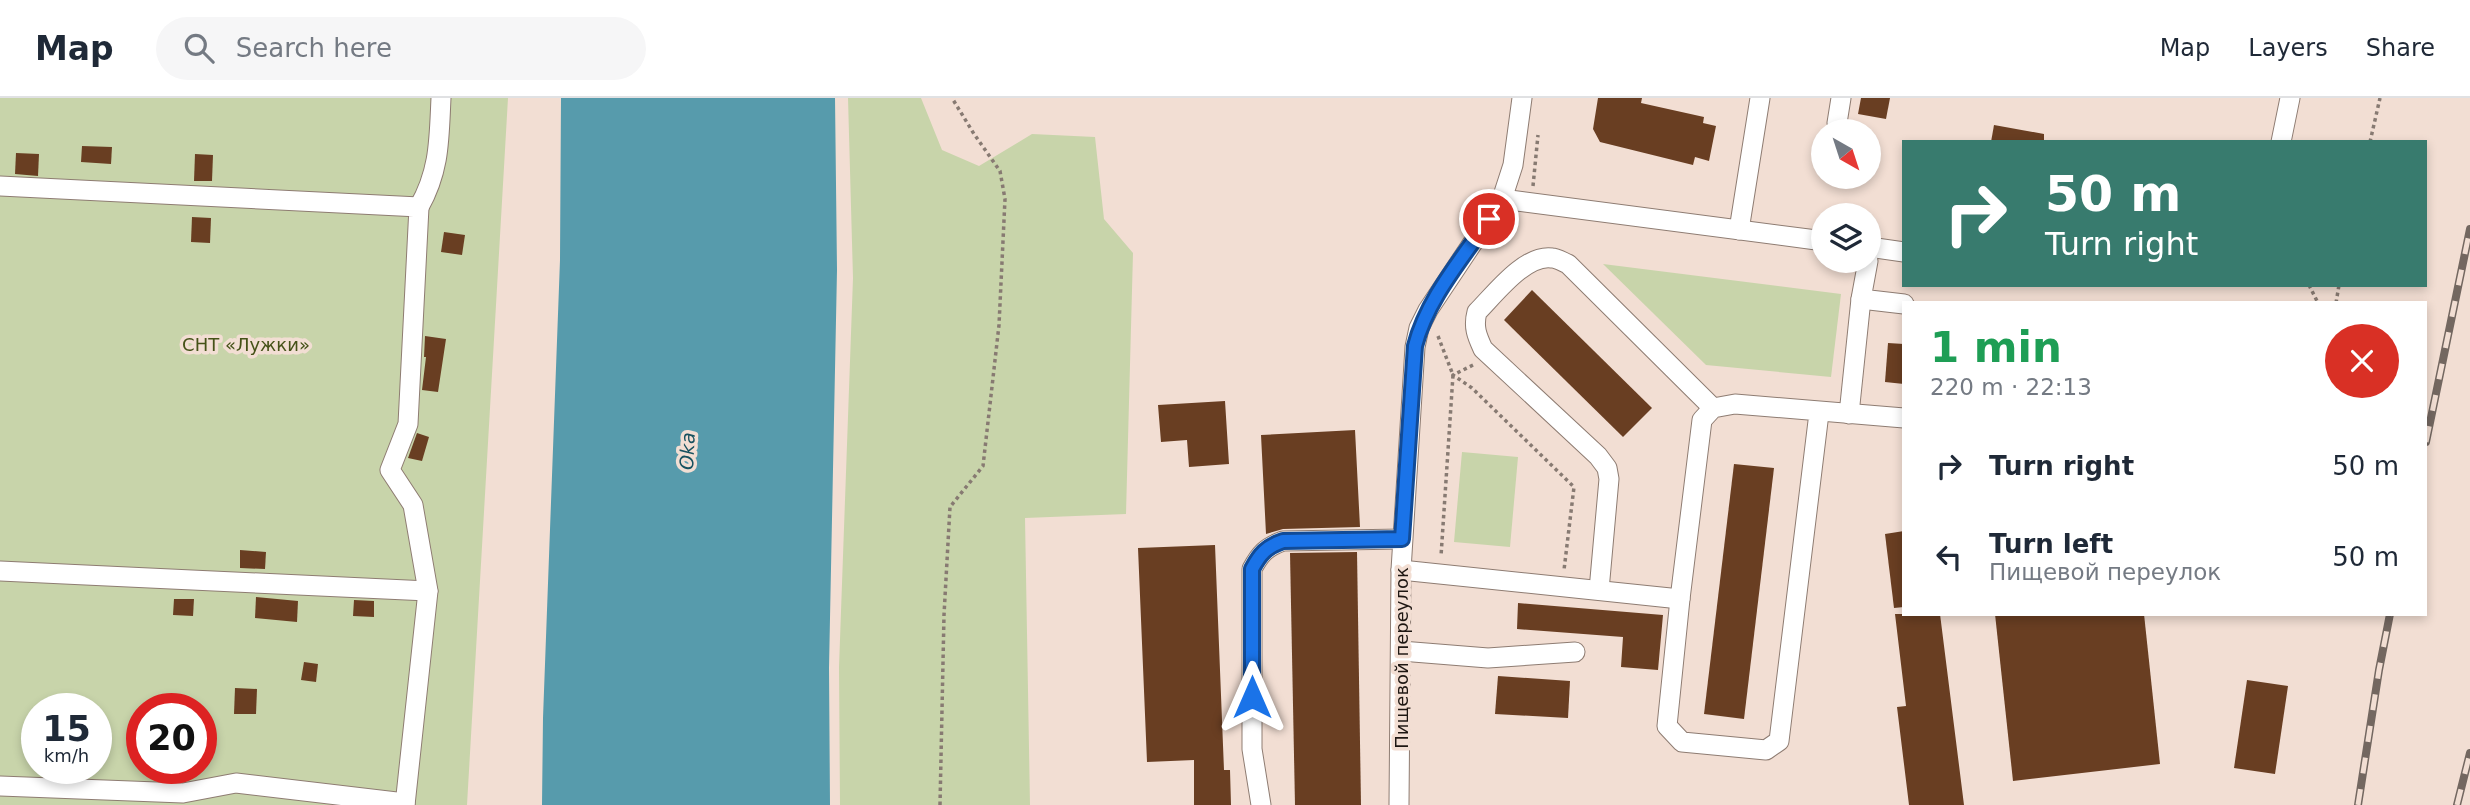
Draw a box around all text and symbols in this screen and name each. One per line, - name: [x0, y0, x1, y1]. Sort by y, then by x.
- search box: [156, 17, 646, 80]
- text: Map: [35, 29, 114, 68]
- icon: search: [180, 29, 218, 67]
- text: Search here: [236, 33, 392, 63]
- text: Map: [2160, 34, 2210, 62]
- text: Layers: [2248, 34, 2328, 62]
- text: Share: [2366, 34, 2435, 62]
- north arrow: [1811, 119, 1881, 189]
- map controls: [1811, 119, 1881, 273]
- text: 50 m: [2045, 166, 2181, 223]
- icon: right: [1930, 168, 2021, 259]
- pin: [1459, 189, 1519, 249]
- icon: arrive: [1470, 200, 1508, 238]
- button: layers: [1811, 203, 1881, 273]
- text: Turn right: [2045, 225, 2198, 263]
- text: 1 min: [1930, 323, 2062, 372]
- button: close: [2325, 324, 2399, 398]
- park label: СНТ «Лужки»: [182, 334, 310, 355]
- text: 220 m · 22:13: [1930, 374, 2092, 400]
- water label: Oka: [675, 432, 699, 470]
- icon: right: [1930, 447, 1968, 485]
- text: Turn right: [1989, 451, 2134, 481]
- text: 50 m: [2332, 451, 2399, 481]
- text: Turn left: [1989, 529, 2113, 559]
- icon: left: [1930, 538, 1968, 576]
- text: 50 m: [2332, 542, 2399, 572]
- text: Пищевой переулок: [1989, 559, 2221, 585]
- street label: Пищевой переулок: [1391, 567, 1412, 749]
- position arrow: [1215, 660, 1289, 734]
- speed limit sign: 20: [126, 693, 217, 784]
- text: 15: [42, 709, 91, 749]
- text: km/h: [44, 745, 89, 766]

